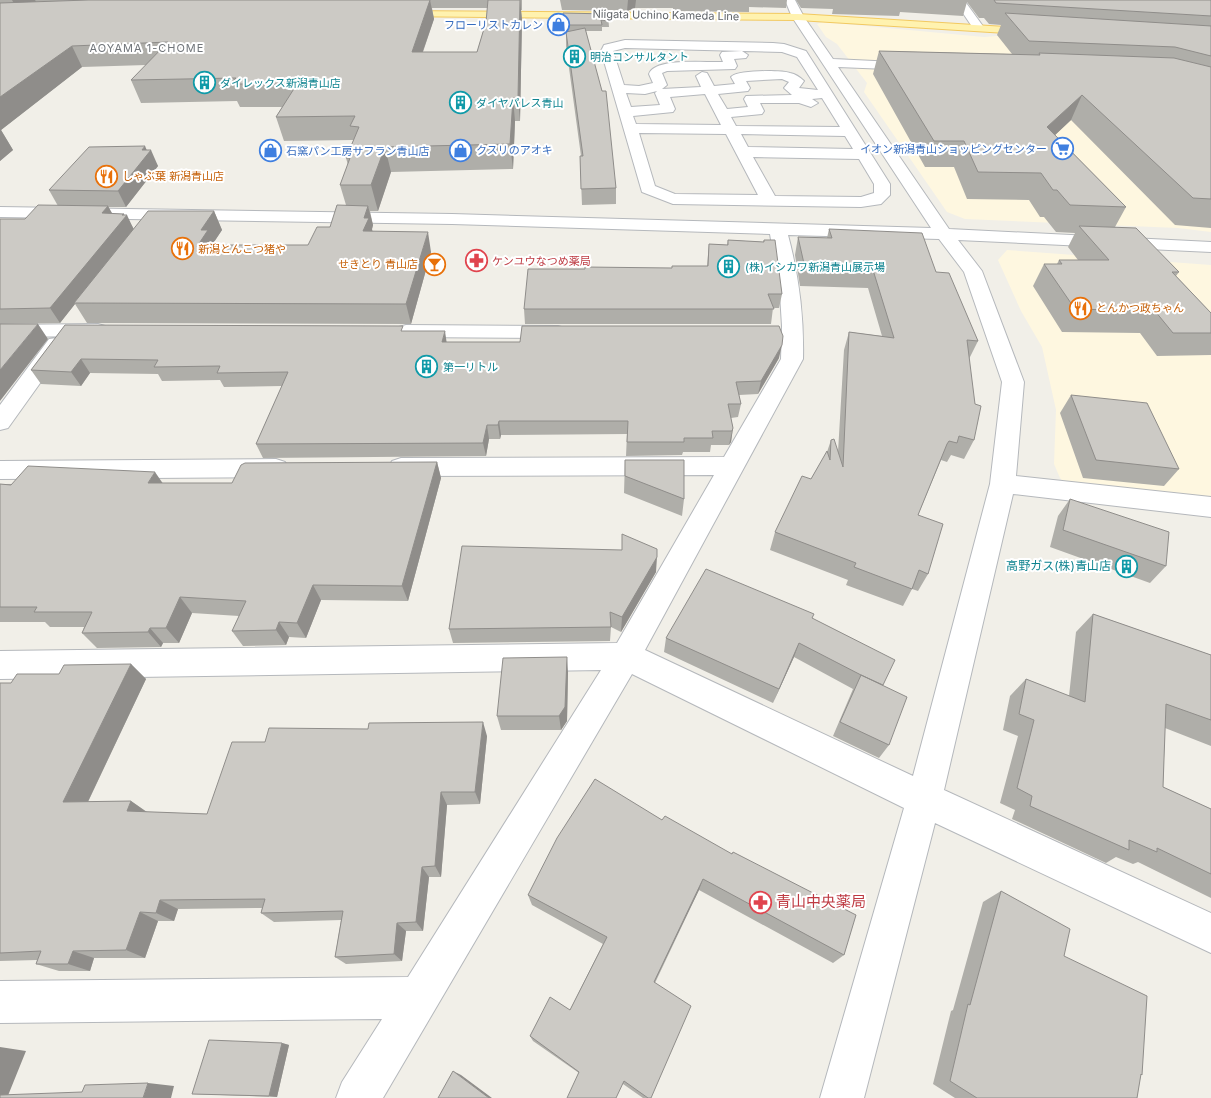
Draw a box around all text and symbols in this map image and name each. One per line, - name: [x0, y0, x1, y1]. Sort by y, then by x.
- street label: Niigata Uchino Kameda Line: [593, 7, 739, 23]
- shop icon: フローリストカレン: [547, 13, 571, 37]
- place label: フローリストカレン: [444, 18, 543, 32]
- district label: AOYAMA 1-CHOME: [90, 41, 204, 55]
- building icon: 明治コンサルタント: [562, 45, 586, 69]
- place label: 明治コンサルタント: [590, 50, 689, 64]
- building icon: ダイレックス新潟青山店: [192, 71, 216, 95]
- place label: ダイレックス新潟青山店: [220, 76, 341, 90]
- building icon: ダイヤパレス青山: [448, 91, 472, 115]
- place label: ダイヤパレス青山: [476, 96, 563, 110]
- supermarket icon: イオン新潟青山ショッピングセンター: [1051, 137, 1075, 161]
- shop icon: クスリのアオキ: [448, 138, 472, 162]
- shop icon: 石窯パン工房サフラン青山店: [258, 139, 282, 163]
- place label: イオン新潟青山ショッピングセンター: [860, 142, 1047, 156]
- place label: クスリのアオキ: [476, 143, 553, 157]
- place label: 石窯パン工房サフラン青山店: [286, 144, 430, 158]
- restaurant icon: しゃぶ葉 新潟青山店: [94, 164, 118, 188]
- place label: しゃぶ葉 新潟青山店: [122, 169, 224, 183]
- restaurant icon: 新潟とんこつ猪や: [170, 237, 194, 261]
- place label: 新潟とんこつ猪や: [198, 242, 286, 256]
- pharmacy icon: ケンユウなつめ薬局: [464, 249, 488, 273]
- bar icon: せきとり 青山店: [422, 252, 446, 276]
- place label: ケンユウなつめ薬局: [492, 254, 591, 268]
- building icon: (株)イシカワ新潟青山展示場: [717, 255, 741, 279]
- place label: せきとり 青山店: [338, 257, 418, 271]
- place label: (株)イシカワ新潟青山展示場: [745, 260, 885, 274]
- restaurant icon: とんかつ政ちゃん: [1068, 296, 1092, 320]
- place label: とんかつ政ちゃん: [1096, 301, 1184, 315]
- building icon: 第一リトル: [415, 355, 439, 379]
- place label: 第一リトル: [443, 360, 498, 374]
- building icon: 高野ガス(株)青山店: [1115, 554, 1139, 578]
- place label: 高野ガス(株)青山店: [1006, 558, 1111, 573]
- pharmacy icon: 青山中央薬局: [748, 890, 772, 914]
- place label: 青山中央薬局: [776, 892, 866, 911]

